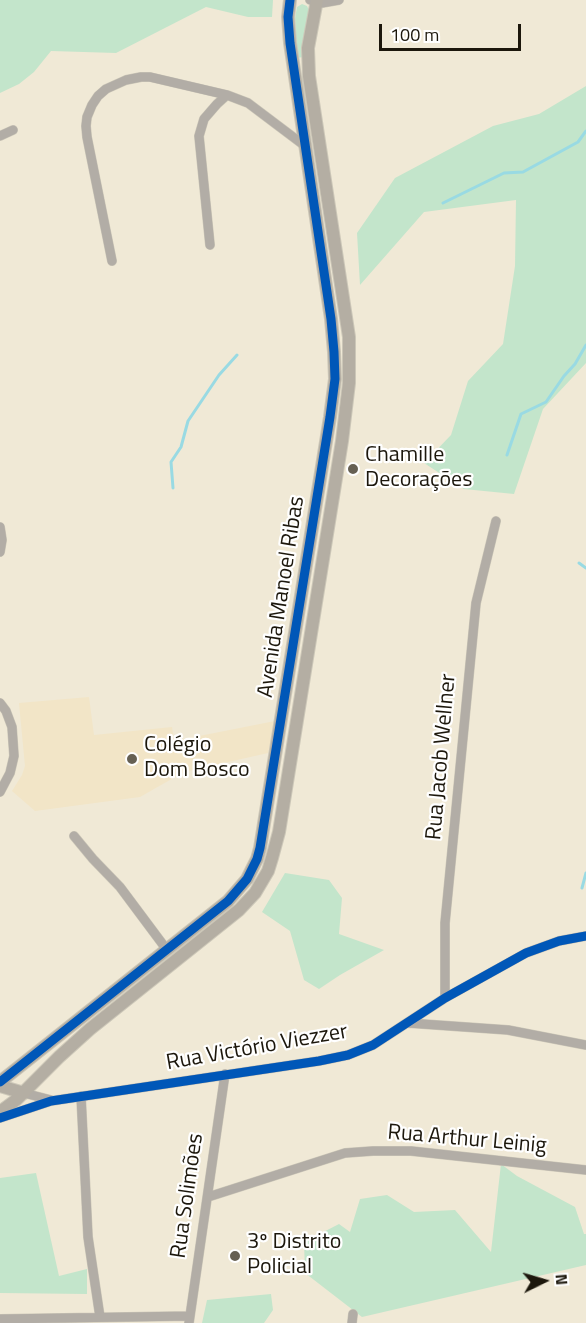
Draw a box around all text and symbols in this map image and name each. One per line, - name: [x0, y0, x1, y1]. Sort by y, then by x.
- scale bar: [382, 12, 524, 50]
- text: 100 m: [390, 21, 439, 48]
- place label: Chamille Decorações: [365, 443, 472, 494]
- marker: Chamille Decorações: [346, 462, 360, 476]
- street label: Avenida Manoel Ribas: [253, 494, 311, 700]
- street label: Rua Jacob Wellner: [422, 673, 462, 841]
- place label: Colégio Dom Bosco: [144, 733, 250, 784]
- marker: Colégio Dom Bosco: [125, 752, 139, 766]
- street label: Rua Victório Viezzer: [164, 1019, 350, 1077]
- street label: Rua Arthur Leinig: [386, 1120, 548, 1160]
- street label: Rua Solimões: [166, 1132, 210, 1260]
- place label: 3º Distrito Policial: [247, 1230, 341, 1282]
- marker: 3º Distrito Policial: [228, 1249, 242, 1263]
- north arrow: [514, 1251, 574, 1311]
- text: N: [549, 1273, 574, 1286]

